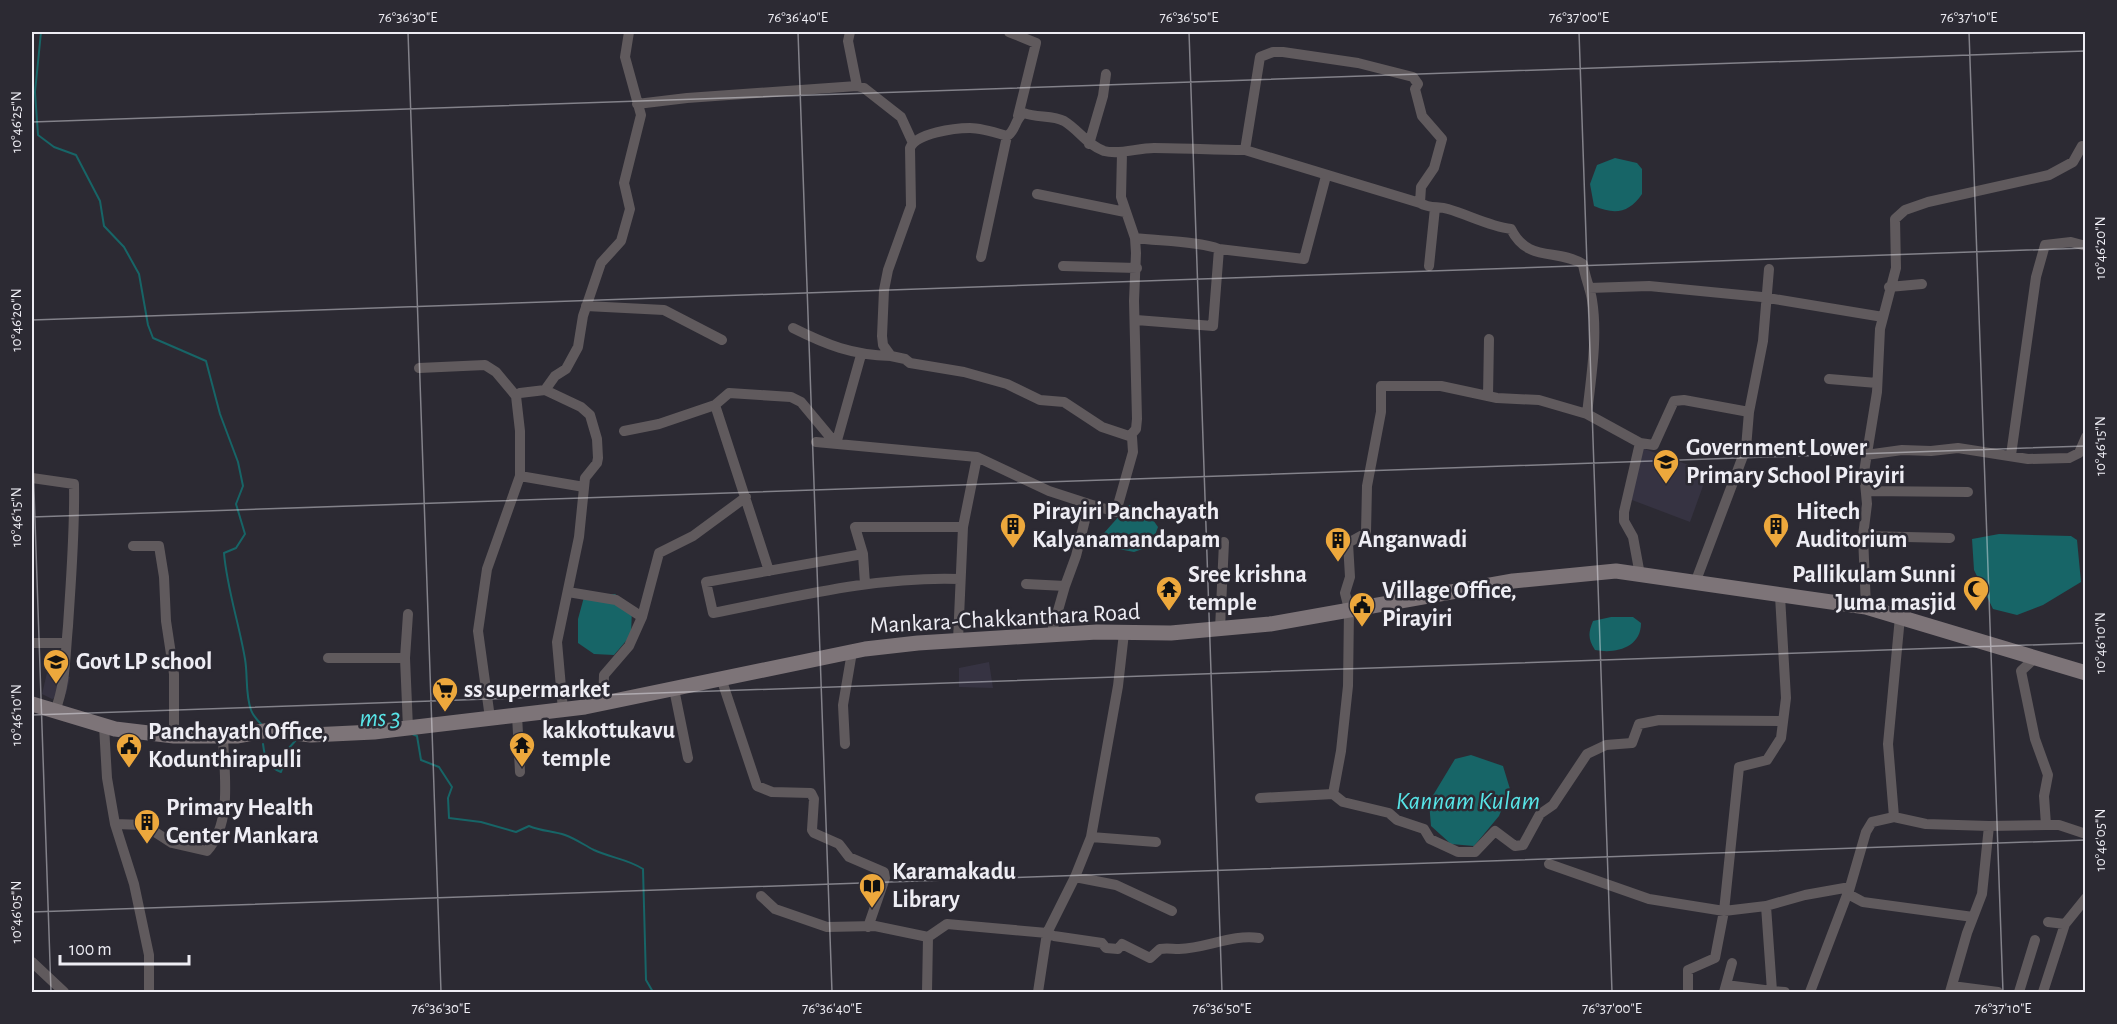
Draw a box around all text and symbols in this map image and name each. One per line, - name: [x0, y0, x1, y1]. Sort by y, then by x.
- text: 76°36'30"E: [379, 10, 437, 25]
- text: 76°36'40"E: [768, 10, 828, 25]
- text: 76°36'50"E: [1159, 10, 1219, 25]
- text: 76°37'00"E: [1549, 10, 1609, 25]
- text: 76°37'10"E: [1940, 10, 1998, 25]
- text: 10°46'25"N: [9, 91, 24, 153]
- text: 10°46'20"N: [2093, 216, 2108, 280]
- text: 10°46'20"N: [9, 288, 24, 352]
- text: 10°46'15"N: [2093, 416, 2108, 476]
- place label: Government Lower Primary School Pirayiri: [1686, 436, 1905, 488]
- school or university icon: Government Lower Primary School Pirayiri: [1651, 447, 1681, 485]
- text: 10°46'15"N: [9, 487, 24, 547]
- place label: Pirayiri Panchayath Kalyanamandapam: [1032, 500, 1220, 552]
- place label: Hitech Auditorium: [1796, 500, 1907, 552]
- building icon: Pirayiri Panchayath Kalyanamandapam: [998, 511, 1028, 549]
- building icon: Hitech Auditorium: [1761, 511, 1791, 549]
- building icon: Anganwadi: [1323, 525, 1353, 563]
- place label: Anganwadi: [1358, 528, 1467, 552]
- place label: Sree krishna temple: [1188, 563, 1307, 615]
- place label: Pallikulam Sunni Juma masjid: [1792, 563, 1956, 615]
- temple icon: Sree krishna temple: [1154, 574, 1184, 612]
- mosque icon: Pallikulam Sunni Juma masjid: [1961, 574, 1991, 612]
- place label: Village Office, Pirayiri: [1382, 579, 1517, 631]
- public building icon: Village Office, Pirayiri: [1347, 590, 1377, 628]
- street label: Mankara-Chakkanthara Road: [869, 600, 1141, 638]
- text: 10°46'10"N: [2093, 612, 2108, 674]
- school or university icon: Govt LP school: [41, 647, 71, 685]
- place label: Govt LP school: [76, 650, 212, 674]
- supermarket icon: ss supermarket: [430, 675, 460, 713]
- place label: ss supermarket: [464, 678, 610, 702]
- text: 10°46'10"N: [9, 684, 24, 746]
- water label: ms 3: [359, 705, 401, 731]
- place label: kakkottukavu temple: [542, 719, 676, 771]
- place label: Panchayath Office, Kodunthirapulli: [148, 720, 328, 772]
- temple icon: kakkottukavu temple: [507, 730, 537, 768]
- public building icon: Panchayath Office, Kodunthirapulli: [114, 731, 144, 769]
- water label: Kannam Kulam: [1396, 788, 1540, 814]
- place label: Primary Health Center Mankara: [166, 796, 319, 848]
- building icon: Primary Health Center Mankara: [132, 807, 162, 845]
- text: 10°46'05"N: [2093, 809, 2108, 871]
- place label: Karamakadu Library: [892, 860, 1016, 912]
- library icon: Karamakadu Library: [857, 871, 887, 909]
- text: 10°46'05"N: [9, 881, 24, 943]
- scale bar: [60, 928, 189, 966]
- text: 100 m: [69, 941, 112, 959]
- text: 76°36'30"E: [412, 1001, 470, 1016]
- text: 76°36'40"E: [802, 1001, 862, 1016]
- text: 76°36'50"E: [1192, 1001, 1252, 1016]
- text: 76°37'00"E: [1582, 1001, 1642, 1016]
- text: 76°37'10"E: [1974, 1001, 2032, 1016]

